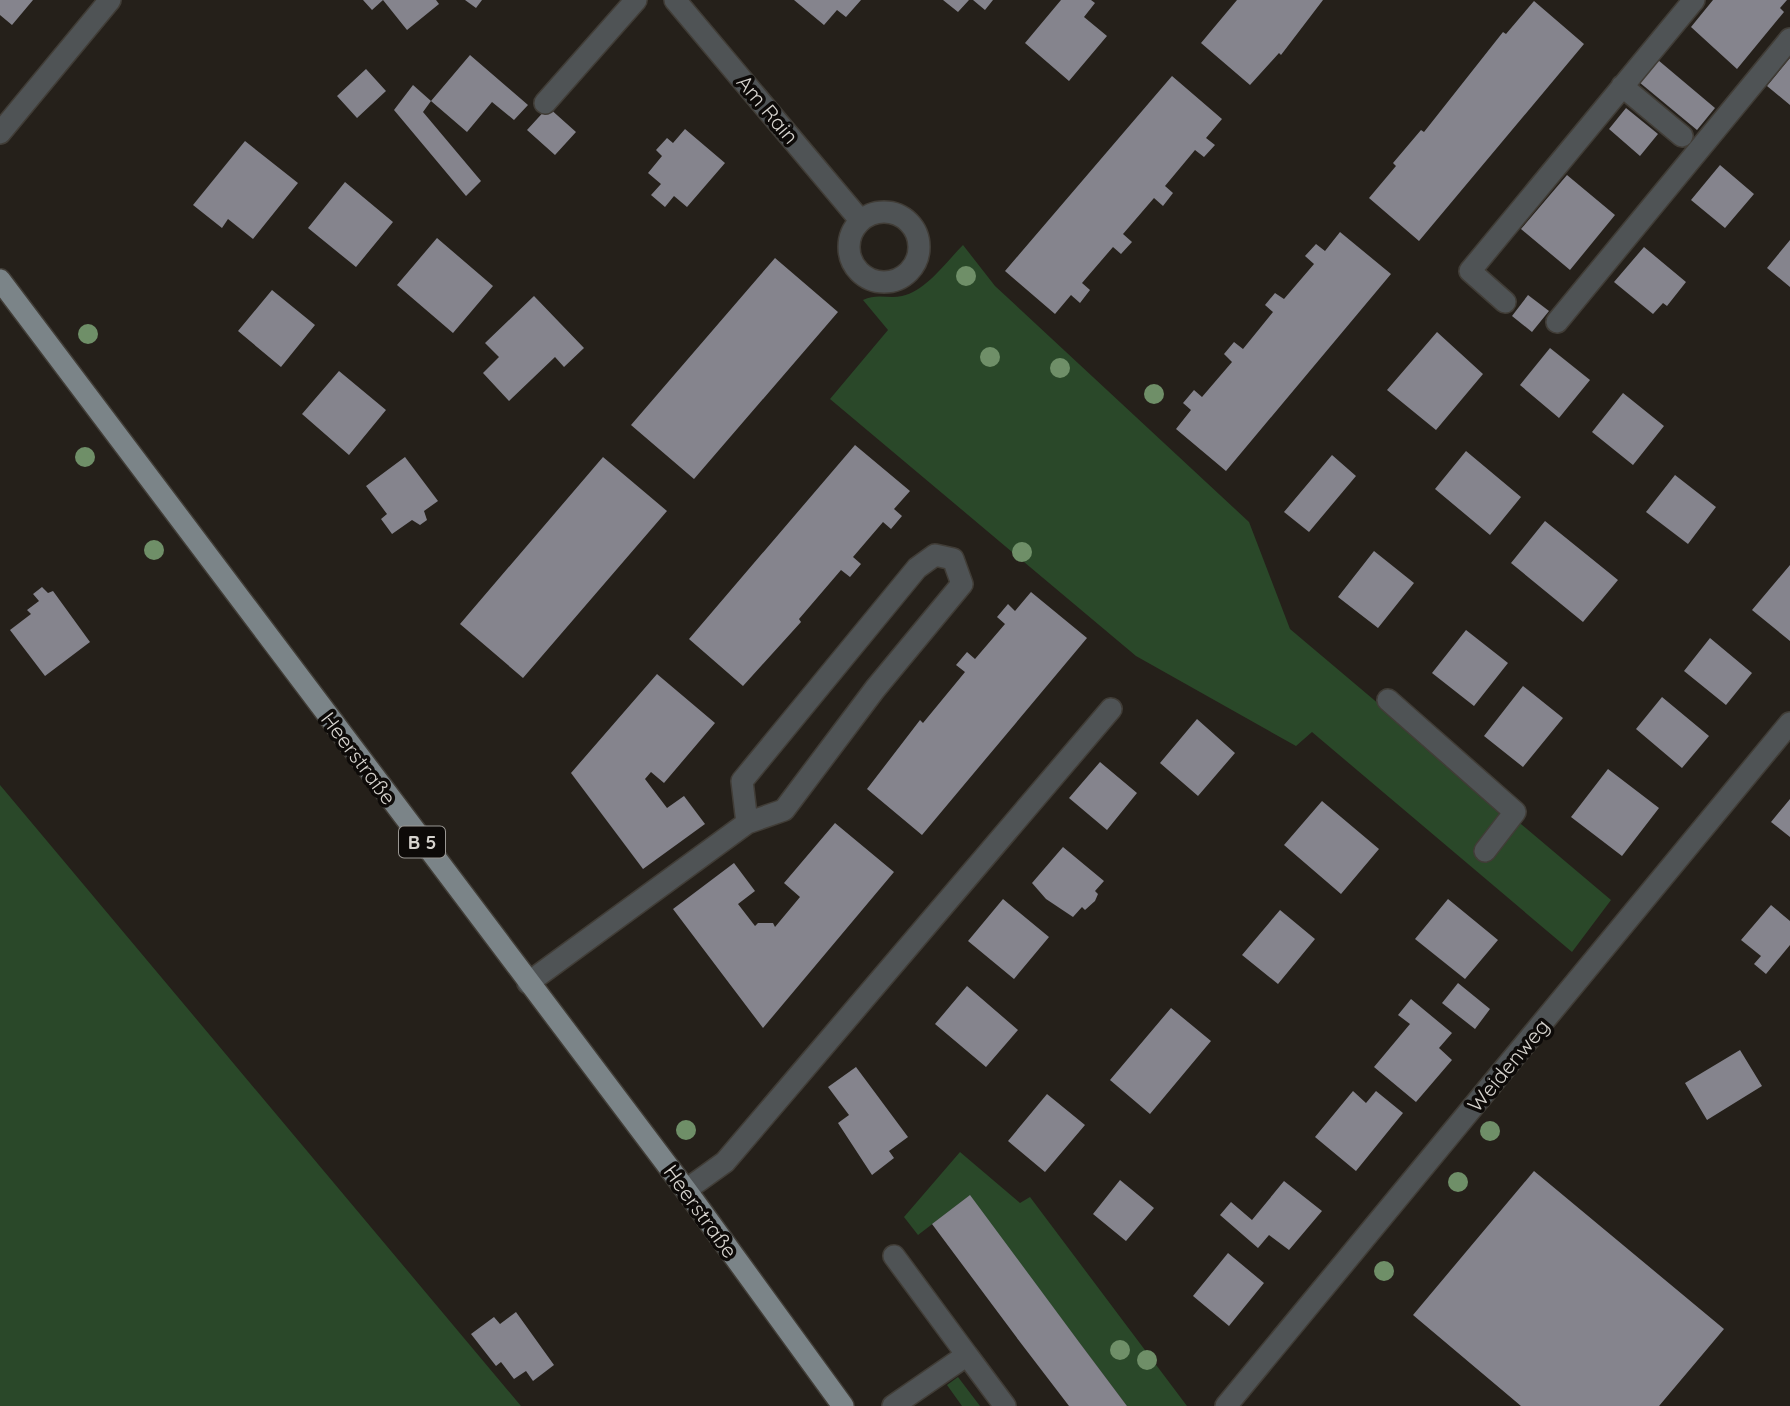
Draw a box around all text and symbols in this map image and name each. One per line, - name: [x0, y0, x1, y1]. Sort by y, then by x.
- street label: Am Rain: [732, 69, 804, 149]
- street label: Heerstraße: [316, 707, 402, 809]
- road number: B 5: [399, 827, 445, 858]
- street label: Weidenweg: [1461, 1013, 1555, 1117]
- street label: Heerstraße: [658, 1159, 744, 1263]

